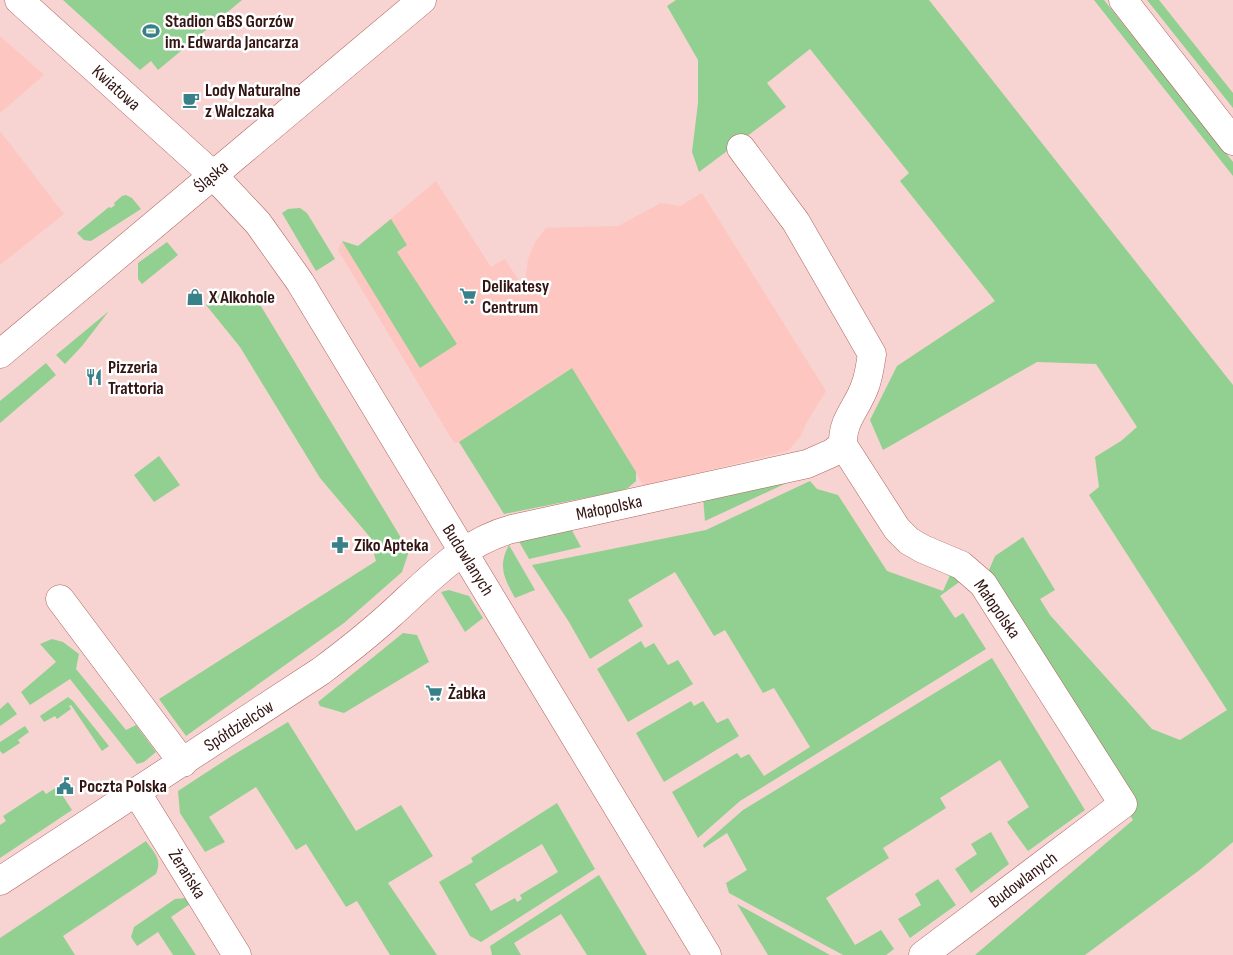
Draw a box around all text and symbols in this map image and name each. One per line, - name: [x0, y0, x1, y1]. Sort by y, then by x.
- place label: Stadion GBS Gorzów im. Edwarda Jancarza: [165, 11, 299, 53]
- sports icon: Stadion GBS Gorzów im. Edwarda Jancarza: [141, 21, 161, 41]
- street label: Kwiatowa: [87, 61, 145, 115]
- place label: Lody Naturalne z Walczaka: [205, 80, 301, 122]
- cafe icon: Lody Naturalne z Walczaka: [181, 90, 201, 110]
- street label: Śląska: [190, 157, 232, 197]
- place label: Delikatesy Centrum: [482, 276, 550, 318]
- supermarket icon: Delikatesy Centrum: [458, 286, 478, 306]
- shop icon: X Alkohole: [185, 287, 205, 307]
- place label: X Alkohole: [208, 287, 275, 308]
- place label: Pizzeria Trattoria: [108, 357, 164, 399]
- restaurant icon: Pizzeria Trattoria: [84, 367, 104, 387]
- street label: Małopolska: [574, 491, 644, 525]
- street label: Budowlanych: [438, 520, 498, 600]
- pharmacy icon: Ziko Apteka: [330, 535, 350, 555]
- place label: Ziko Apteka: [354, 535, 429, 556]
- street label: Małopolska: [969, 576, 1025, 643]
- supermarket icon: Żabka: [424, 683, 444, 703]
- place label: Żabka: [448, 683, 486, 704]
- street label: Spółdzielców: [200, 696, 278, 756]
- public building icon: Poczta Polska: [55, 776, 75, 796]
- place label: Poczta Polska: [79, 776, 167, 797]
- street label: Żerańska: [164, 845, 210, 903]
- street label: Budowlanych: [985, 847, 1061, 913]

